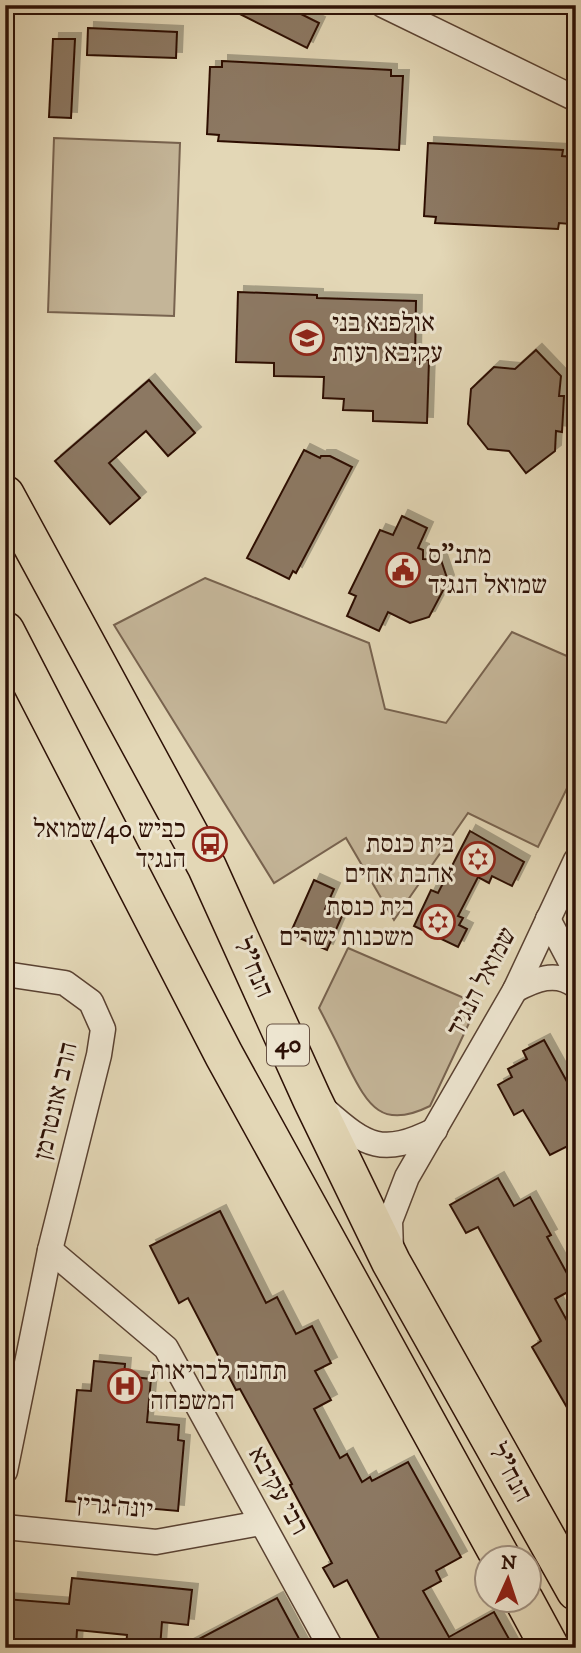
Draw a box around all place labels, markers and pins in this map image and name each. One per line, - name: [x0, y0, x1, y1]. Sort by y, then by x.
- place label: אולפנא בני עקיבא רעות: [332, 307, 443, 370]
- school or university icon: אולפנא בני עקיבא רעות: [288, 319, 326, 357]
- place label: מתנ"ס שמואל הנגיד: [428, 539, 547, 602]
- public building icon: מתנ"ס שמואל הנגיד: [384, 551, 422, 589]
- place label: כביש 40/שמואל הנגיד: [33, 813, 186, 876]
- bus stop icon: כביש 40/שמואל הנגיד: [191, 825, 229, 863]
- place label: בית כנסת אהבת אחים: [345, 828, 454, 891]
- synagogue icon: בית כנסת אהבת אחים: [459, 840, 497, 878]
- place label: בית כנסת משכנות ישרים: [279, 891, 414, 954]
- synagogue icon: בית כנסת משכנות ישרים: [419, 903, 457, 941]
- place label: תחנה לבריאות המשפחה: [150, 1355, 287, 1418]
- hospital icon: תחנה לבריאות המשפחה: [106, 1367, 144, 1405]

